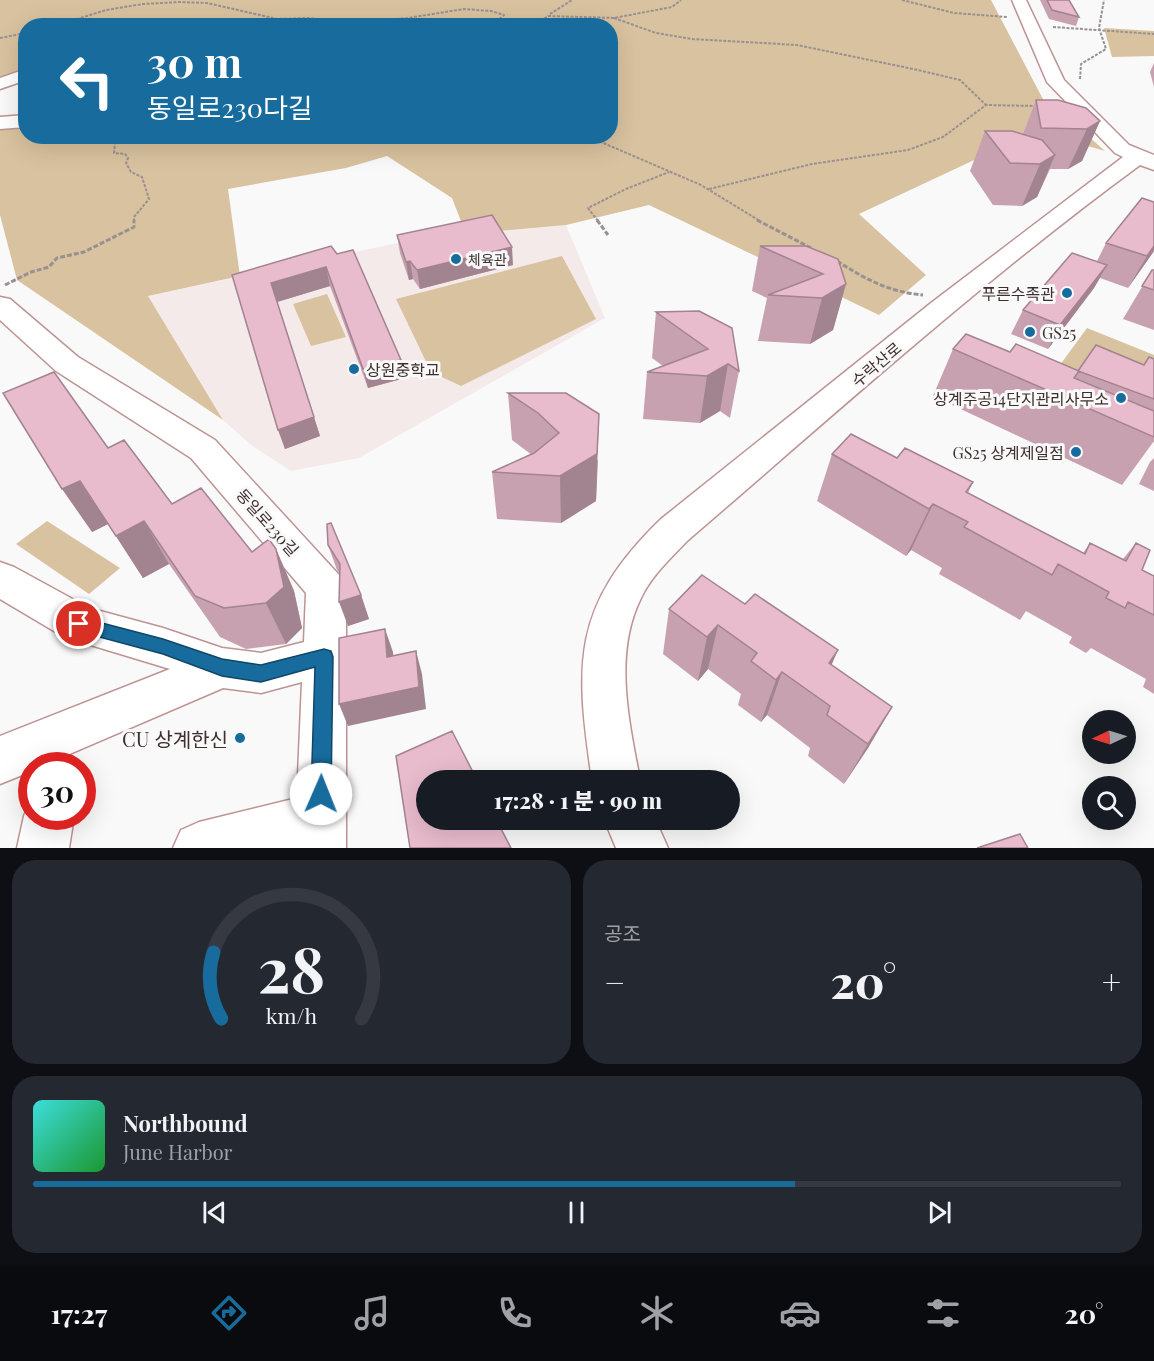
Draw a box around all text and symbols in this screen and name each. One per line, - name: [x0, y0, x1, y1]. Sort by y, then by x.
- text: 30 m: [147, 33, 242, 89]
- icon: left: [48, 42, 126, 120]
- text: 동일로230다길: [147, 89, 313, 125]
- place label: 체육관: [468, 250, 507, 269]
- marker: 체육관: [449, 252, 463, 266]
- place label: 푸른수족관: [981, 283, 1055, 304]
- marker: 푸른수족관: [1060, 286, 1074, 300]
- place label: GS25: [1042, 322, 1076, 343]
- marker: GS25: [1023, 325, 1037, 339]
- street label: 수락산로: [847, 337, 906, 391]
- place label: 상원중학교: [366, 359, 440, 380]
- marker: 상원중학교: [347, 362, 361, 376]
- place label: 상계주공14단지관리사무소: [933, 388, 1109, 409]
- marker: 상계주공14단지관리사무소: [1114, 391, 1128, 405]
- place label: GS25 상계제일점: [952, 442, 1064, 463]
- marker: GS25 상계제일점: [1069, 445, 1083, 459]
- street label: 동일로230길: [232, 484, 304, 560]
- pin: [53, 598, 104, 649]
- icon: arrive: [62, 607, 95, 640]
- north arrow: [1082, 710, 1136, 764]
- map controls: [1082, 710, 1136, 830]
- place label: CU 상계한신: [122, 725, 228, 752]
- marker: CU 상계한신: [233, 731, 247, 745]
- speed limit sign: 30: [18, 752, 96, 830]
- position arrow: [289, 762, 353, 826]
- button: search: [1082, 776, 1136, 830]
- text: 17:28 · 1 분 · 90 m: [494, 785, 662, 815]
- text: 공조: [604, 919, 641, 946]
- text: 28: [258, 925, 325, 1009]
- text: 20°: [831, 950, 896, 1010]
- text: −: [604, 959, 625, 1003]
- text: +: [1102, 959, 1121, 1003]
- text: km/h: [266, 1001, 318, 1029]
- text: Northbound: [123, 1108, 248, 1138]
- text: June Harbor: [123, 1138, 233, 1165]
- icon: previous: [198, 1196, 231, 1229]
- icon: pause: [560, 1196, 593, 1229]
- icon: next: [923, 1196, 956, 1229]
- icon: directions: [208, 1292, 250, 1334]
- icon: music: [351, 1292, 393, 1334]
- icon: phone: [494, 1292, 536, 1334]
- icon: climate: [636, 1292, 678, 1334]
- icon: car: [779, 1292, 821, 1334]
- icon: filters: [922, 1292, 964, 1334]
- text: 17:27: [50, 1295, 107, 1331]
- text: 20°: [1065, 1295, 1104, 1331]

